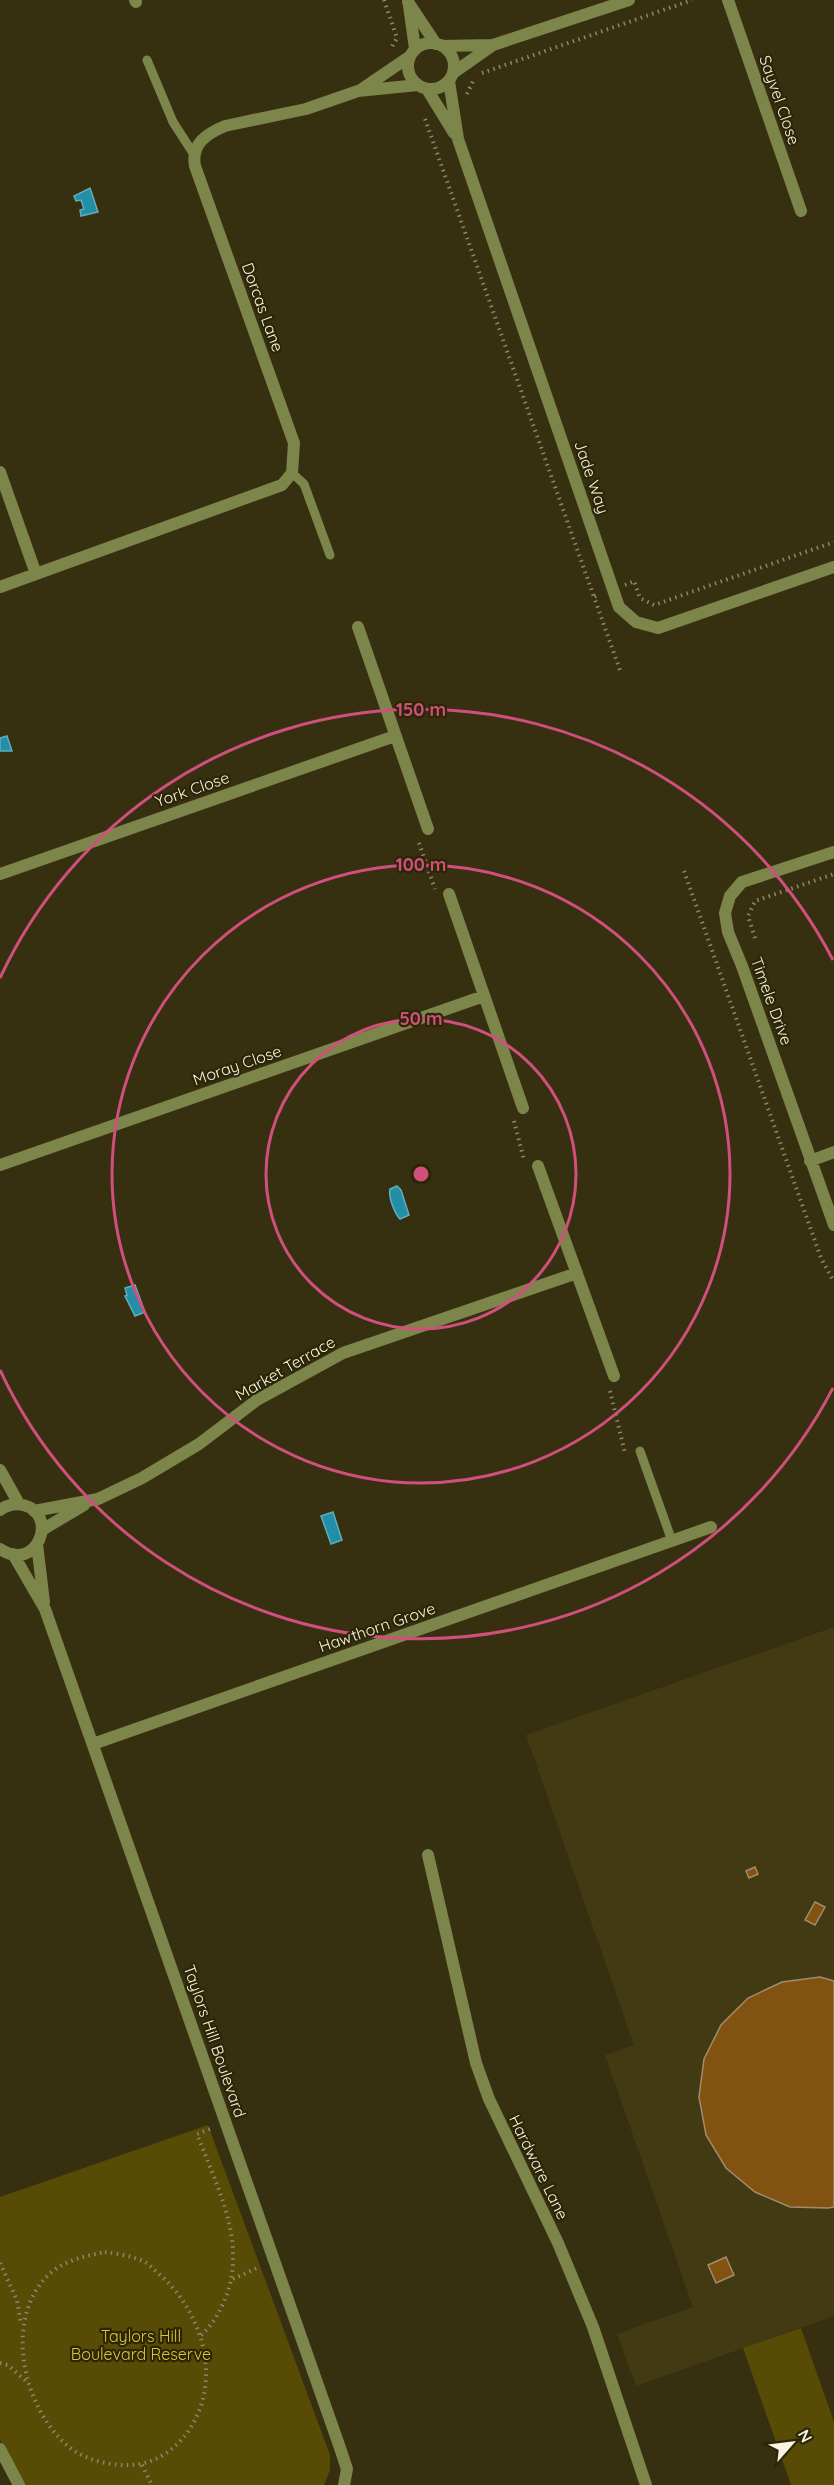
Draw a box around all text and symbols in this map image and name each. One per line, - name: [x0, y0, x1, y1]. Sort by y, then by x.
- street label: Sayvel Close: [755, 53, 805, 147]
- street label: Dorcas Lane: [238, 260, 288, 354]
- street label: Jade Way: [570, 438, 614, 516]
- text: 150 m: [396, 698, 446, 721]
- street label: York Close: [152, 767, 232, 811]
- text: 100 m: [396, 853, 446, 876]
- street label: Timele Drive: [747, 954, 797, 1048]
- text: 50 m: [399, 1007, 443, 1030]
- street label: Moray Close: [190, 1041, 284, 1089]
- centre of rings: [411, 1164, 431, 1184]
- street label: Market Terrace: [231, 1331, 339, 1405]
- street label: Hawthorn Grove: [316, 1598, 438, 1656]
- street label: Taylors Hill Boulevard: [179, 1962, 251, 2120]
- street label: Hardware Lane: [505, 2111, 573, 2223]
- park label: Taylors Hill Boulevard Reserve: [71, 2326, 211, 2364]
- north arrow: [762, 2413, 822, 2473]
- text: N: [794, 2426, 817, 2446]

